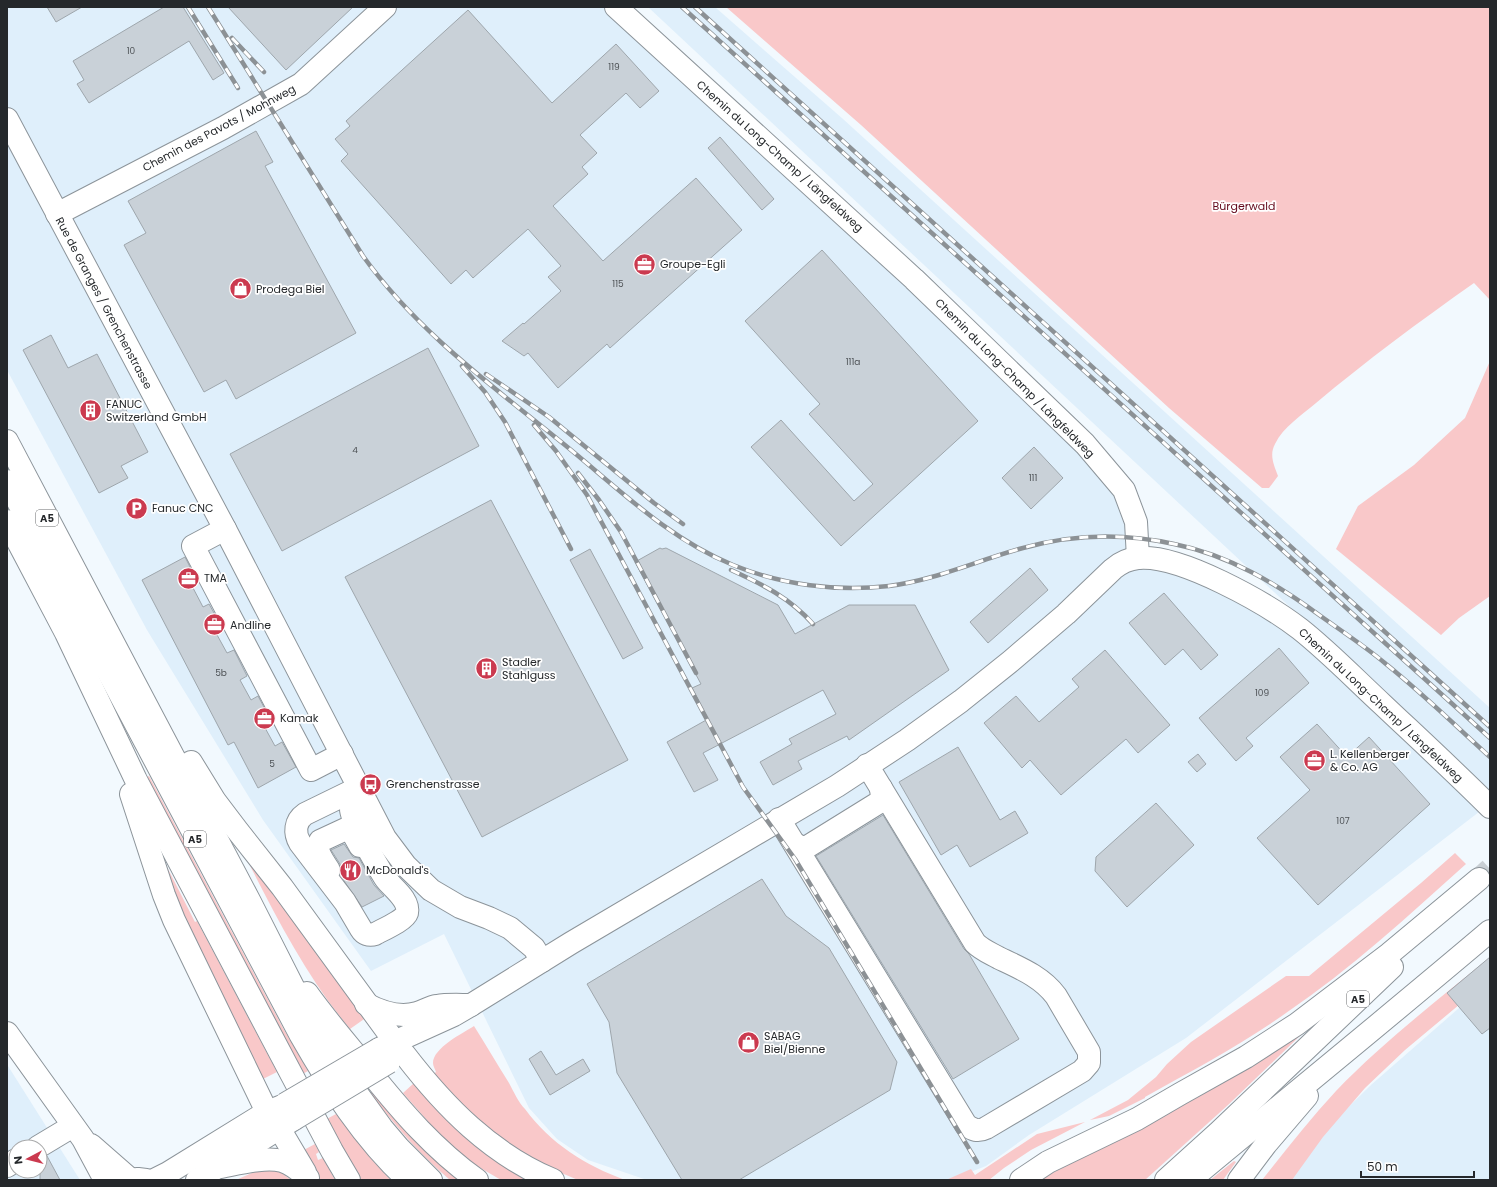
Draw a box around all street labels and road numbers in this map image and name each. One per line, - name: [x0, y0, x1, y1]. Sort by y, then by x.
- street label: Chemin du Long-Champ / Längfeldweg: [693, 77, 867, 235]
- street label: Chemin des Pavots / Mohnweg: [140, 81, 298, 175]
- street label: Rue de Granges / Grenchenstrasse: [52, 214, 156, 392]
- street label: Chemin du Long-Champ / Längfeldweg: [932, 295, 1098, 461]
- road number: A5: [36, 510, 58, 526]
- street label: Chemin du Long-Champ / Längfeldweg: [1295, 624, 1467, 786]
- road number: A5: [184, 831, 206, 847]
- road number: A5: [1347, 991, 1369, 1007]

